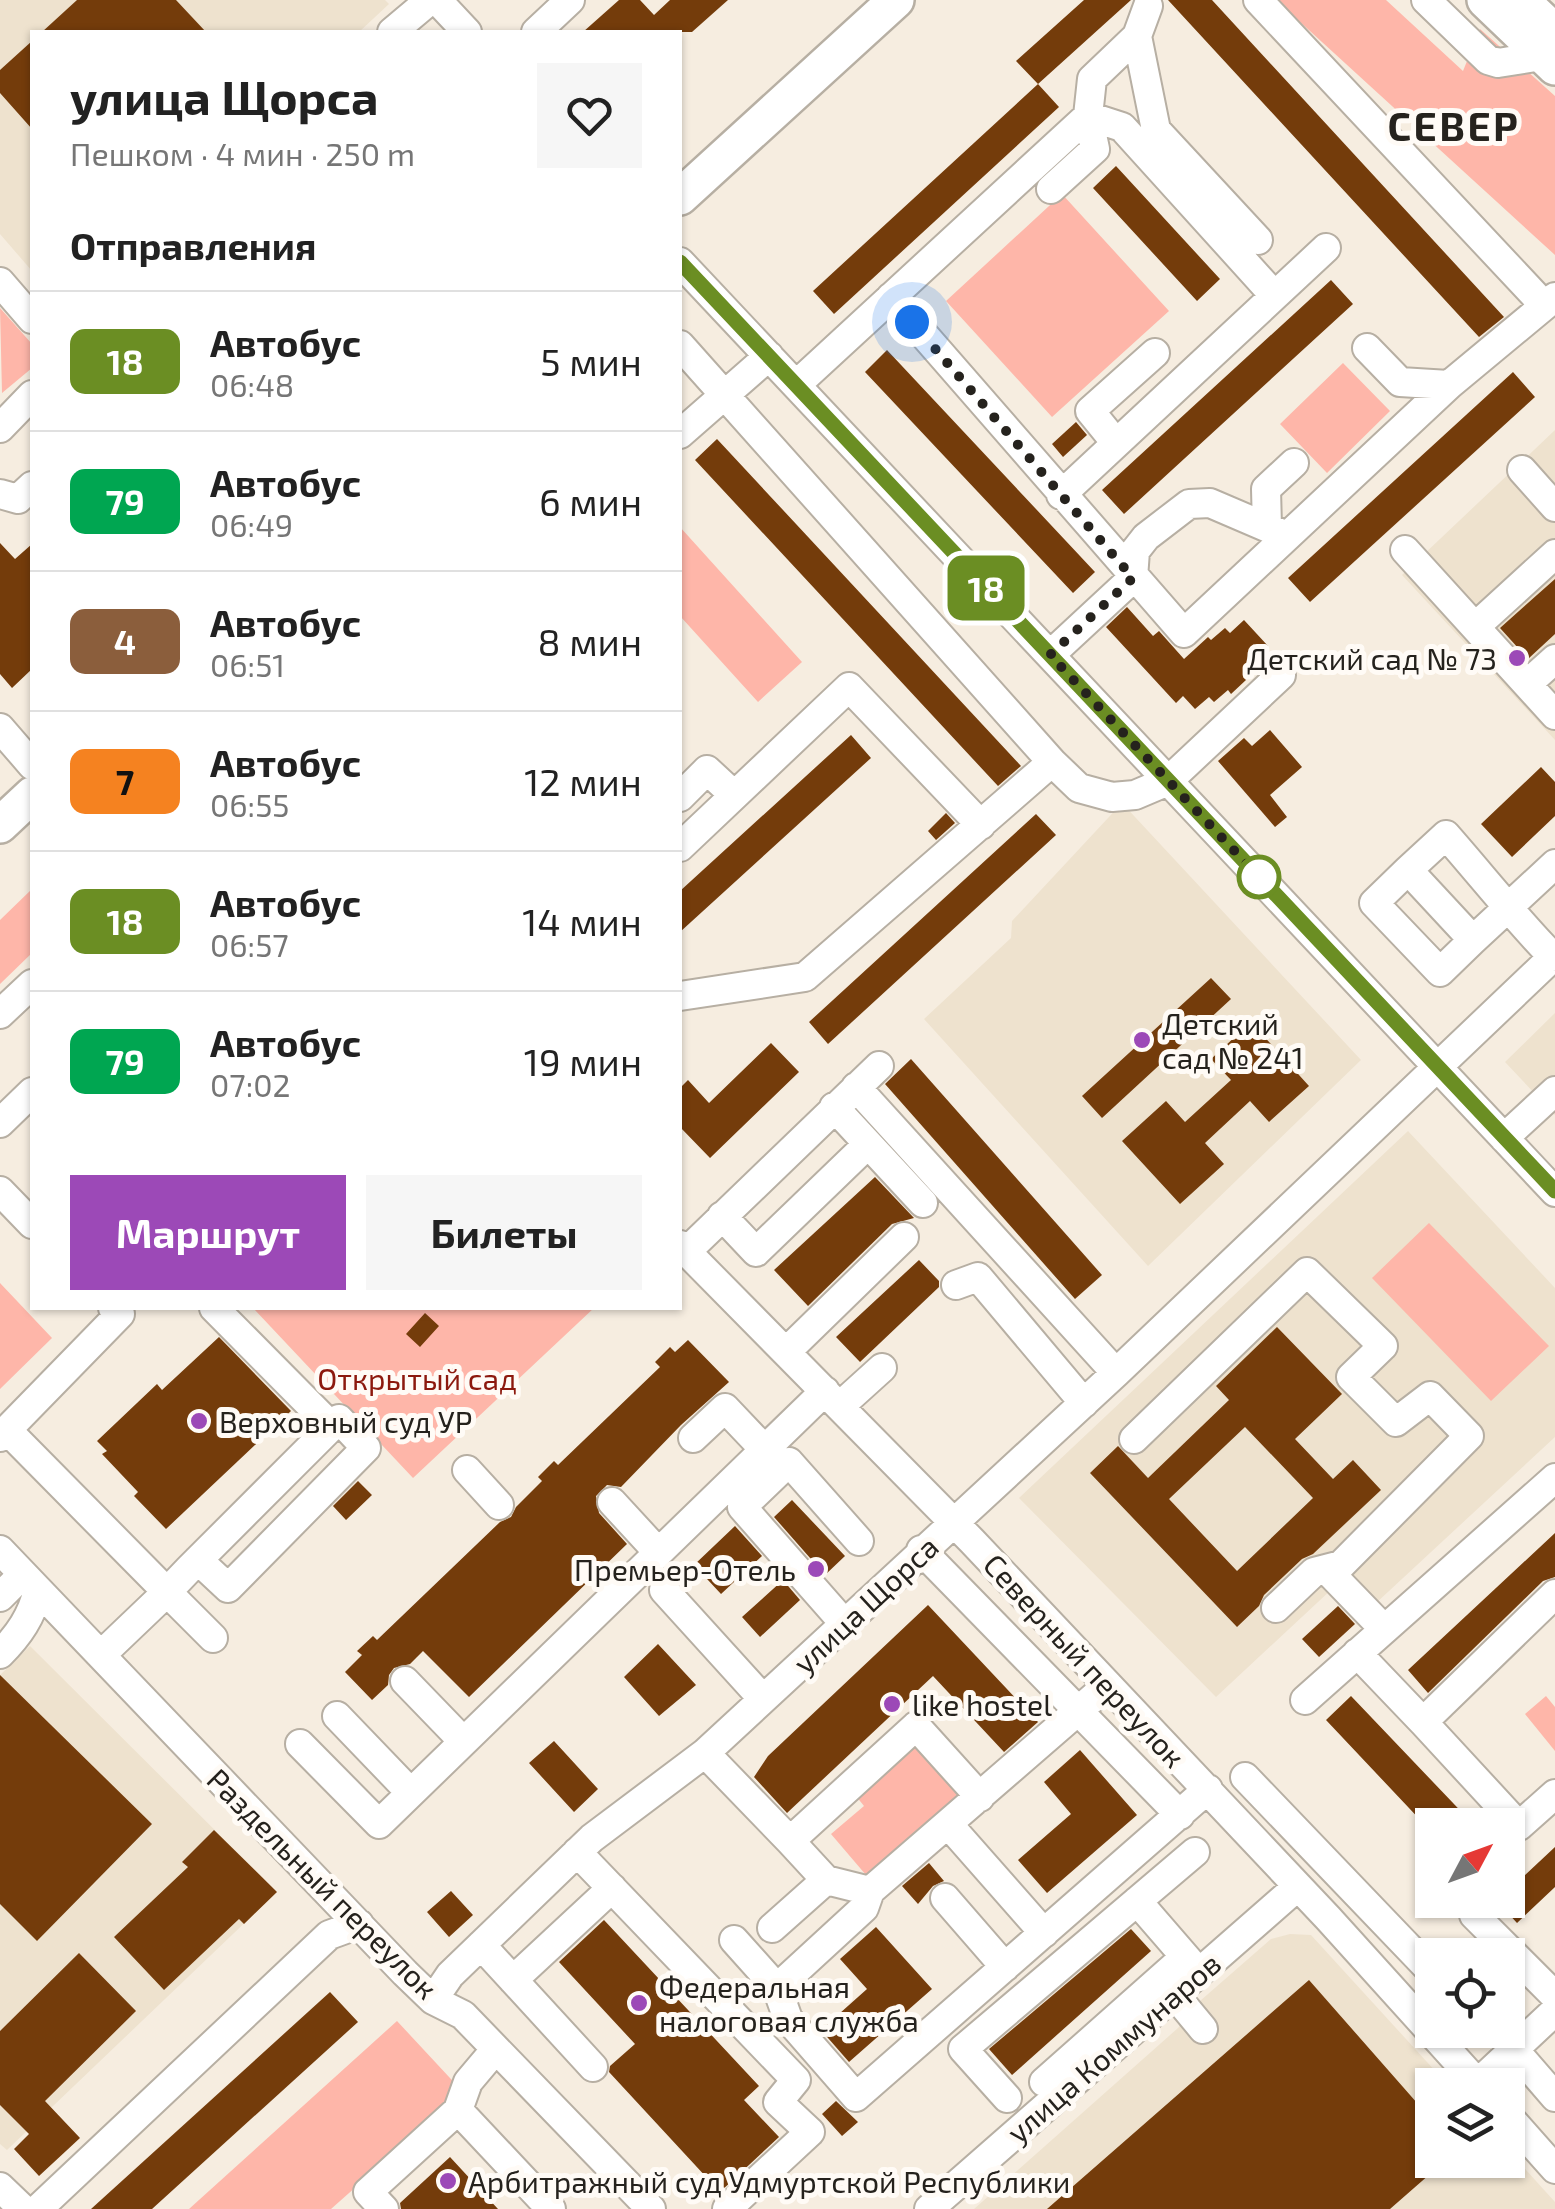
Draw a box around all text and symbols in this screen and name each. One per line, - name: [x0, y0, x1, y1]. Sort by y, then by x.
- button: heart: [537, 63, 642, 168]
- text: улица Щорса: [70, 67, 379, 125]
- district label: СЕВЕР: [1388, 101, 1520, 149]
- text: Пешком · 4 мин · 250 m: [70, 134, 415, 172]
- text: Отправления: [70, 222, 317, 268]
- your location: [887, 297, 937, 347]
- text: Автобус: [210, 319, 361, 365]
- text: 5 мин: [540, 338, 642, 384]
- text: 18: [107, 340, 143, 382]
- text: 06:48: [210, 365, 294, 403]
- text: Автобус: [210, 459, 361, 505]
- text: 6 мин: [539, 478, 642, 524]
- text: 79: [105, 480, 145, 522]
- text: 06:49: [210, 505, 293, 543]
- line badge: 18: [941, 556, 1031, 620]
- text: 18: [968, 567, 1004, 609]
- text: Автобус: [210, 599, 361, 645]
- text: 8 мин: [538, 618, 642, 664]
- text: 4: [114, 620, 136, 662]
- place label: Детский сад № 73: [1247, 640, 1497, 676]
- text: 06:51: [210, 645, 285, 683]
- marker: Детский сад № 73: [1506, 647, 1528, 669]
- text: Автобус: [210, 739, 361, 785]
- text: 12 мин: [524, 758, 642, 804]
- text: 7: [116, 760, 134, 802]
- text: 06:55: [210, 785, 289, 823]
- unlabelled marker: [1238, 856, 1280, 898]
- text: Автобус: [210, 879, 361, 925]
- text: 14 мин: [522, 898, 642, 944]
- text: 18: [107, 900, 143, 942]
- text: 06:57: [210, 925, 289, 963]
- place label: Детский сад № 241: [1162, 1005, 1304, 1075]
- text: Автобус: [210, 1019, 361, 1065]
- marker: Детский сад № 241: [1131, 1029, 1153, 1051]
- text: 19 мин: [524, 1038, 642, 1084]
- text: 79: [105, 1040, 145, 1082]
- text: 07:02: [210, 1065, 291, 1103]
- button: Маршрут: [70, 1175, 346, 1290]
- button: Билеты: [366, 1175, 642, 1290]
- park label: Открытый сад: [317, 1360, 517, 1396]
- place label: Верховный суд УР: [219, 1403, 472, 1440]
- marker: Верховный суд УР: [188, 1410, 210, 1432]
- street label: улица Щорса: [785, 1528, 946, 1681]
- street label: Северный переулок: [976, 1546, 1193, 1775]
- place label: Премьер-Отель: [574, 1551, 796, 1587]
- marker: Премьер-Отель: [805, 1558, 827, 1580]
- place label: like hostel: [912, 1686, 1052, 1722]
- marker: like hostel: [881, 1693, 903, 1715]
- street label: Раздельный переулок: [200, 1760, 446, 2006]
- north arrow: [1415, 1808, 1525, 1918]
- map controls: [1415, 1808, 1525, 2178]
- button: locate: [1415, 1938, 1525, 2048]
- street label: улица Коммунаров: [999, 1944, 1228, 2150]
- place label: Федеральная налоговая служба: [659, 1968, 919, 2039]
- marker: Федеральная налоговая служба: [628, 1992, 650, 2014]
- button: layers: [1415, 2068, 1525, 2178]
- place label: Арбитражный суд Удмуртской Республики: [468, 2163, 1070, 2200]
- marker: Арбитражный суд Удмуртской Республики: [437, 2170, 459, 2192]

